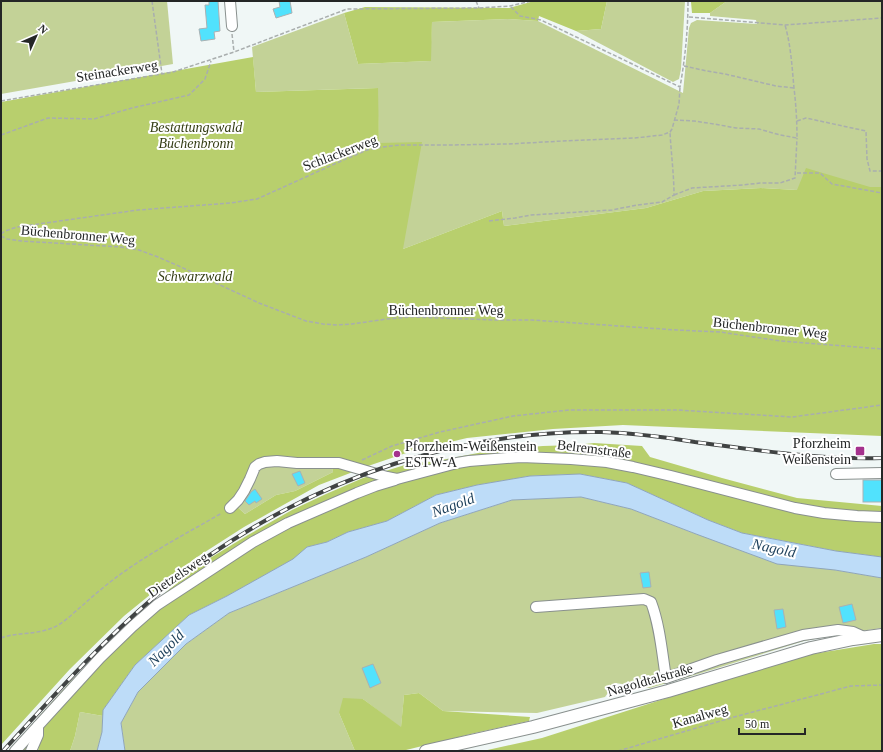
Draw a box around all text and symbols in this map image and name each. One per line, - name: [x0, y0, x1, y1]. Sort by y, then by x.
- north arrow: [16, 16, 56, 56]
- text: N: [36, 22, 50, 36]
- street label: Steinackerweg: [75, 57, 159, 85]
- park label: Bestattungswald Büchenbronn: [150, 120, 243, 151]
- street label: Schlackerweg: [301, 132, 379, 174]
- street label: Büchenbronner Weg: [20, 223, 136, 247]
- park label: Schwarzwald: [158, 269, 233, 284]
- street label: Büchenbronner Weg: [389, 303, 503, 318]
- street label: Büchenbronner Weg: [712, 315, 828, 341]
- place label: Pforzheim Weißenstein: [782, 436, 851, 467]
- street label: Belremstraße: [556, 437, 632, 461]
- place label: Pforzheim-Weißenstein ESTW-A: [405, 439, 537, 470]
- marker: Pforzheim Weißenstein: [854, 445, 866, 457]
- marker: Pforzheim-Weißenstein ESTW-A: [392, 449, 402, 459]
- water label: Nagold: [429, 490, 477, 520]
- water label: Nagold: [750, 535, 798, 561]
- street label: Dietzelsweg: [145, 549, 211, 601]
- water label: Nagold: [144, 626, 188, 670]
- street label: Nagoldtalstraße: [605, 661, 695, 699]
- street label: Kanalweg: [671, 701, 729, 731]
- scale bar: [739, 710, 805, 736]
- text: 50 m: [745, 717, 770, 731]

